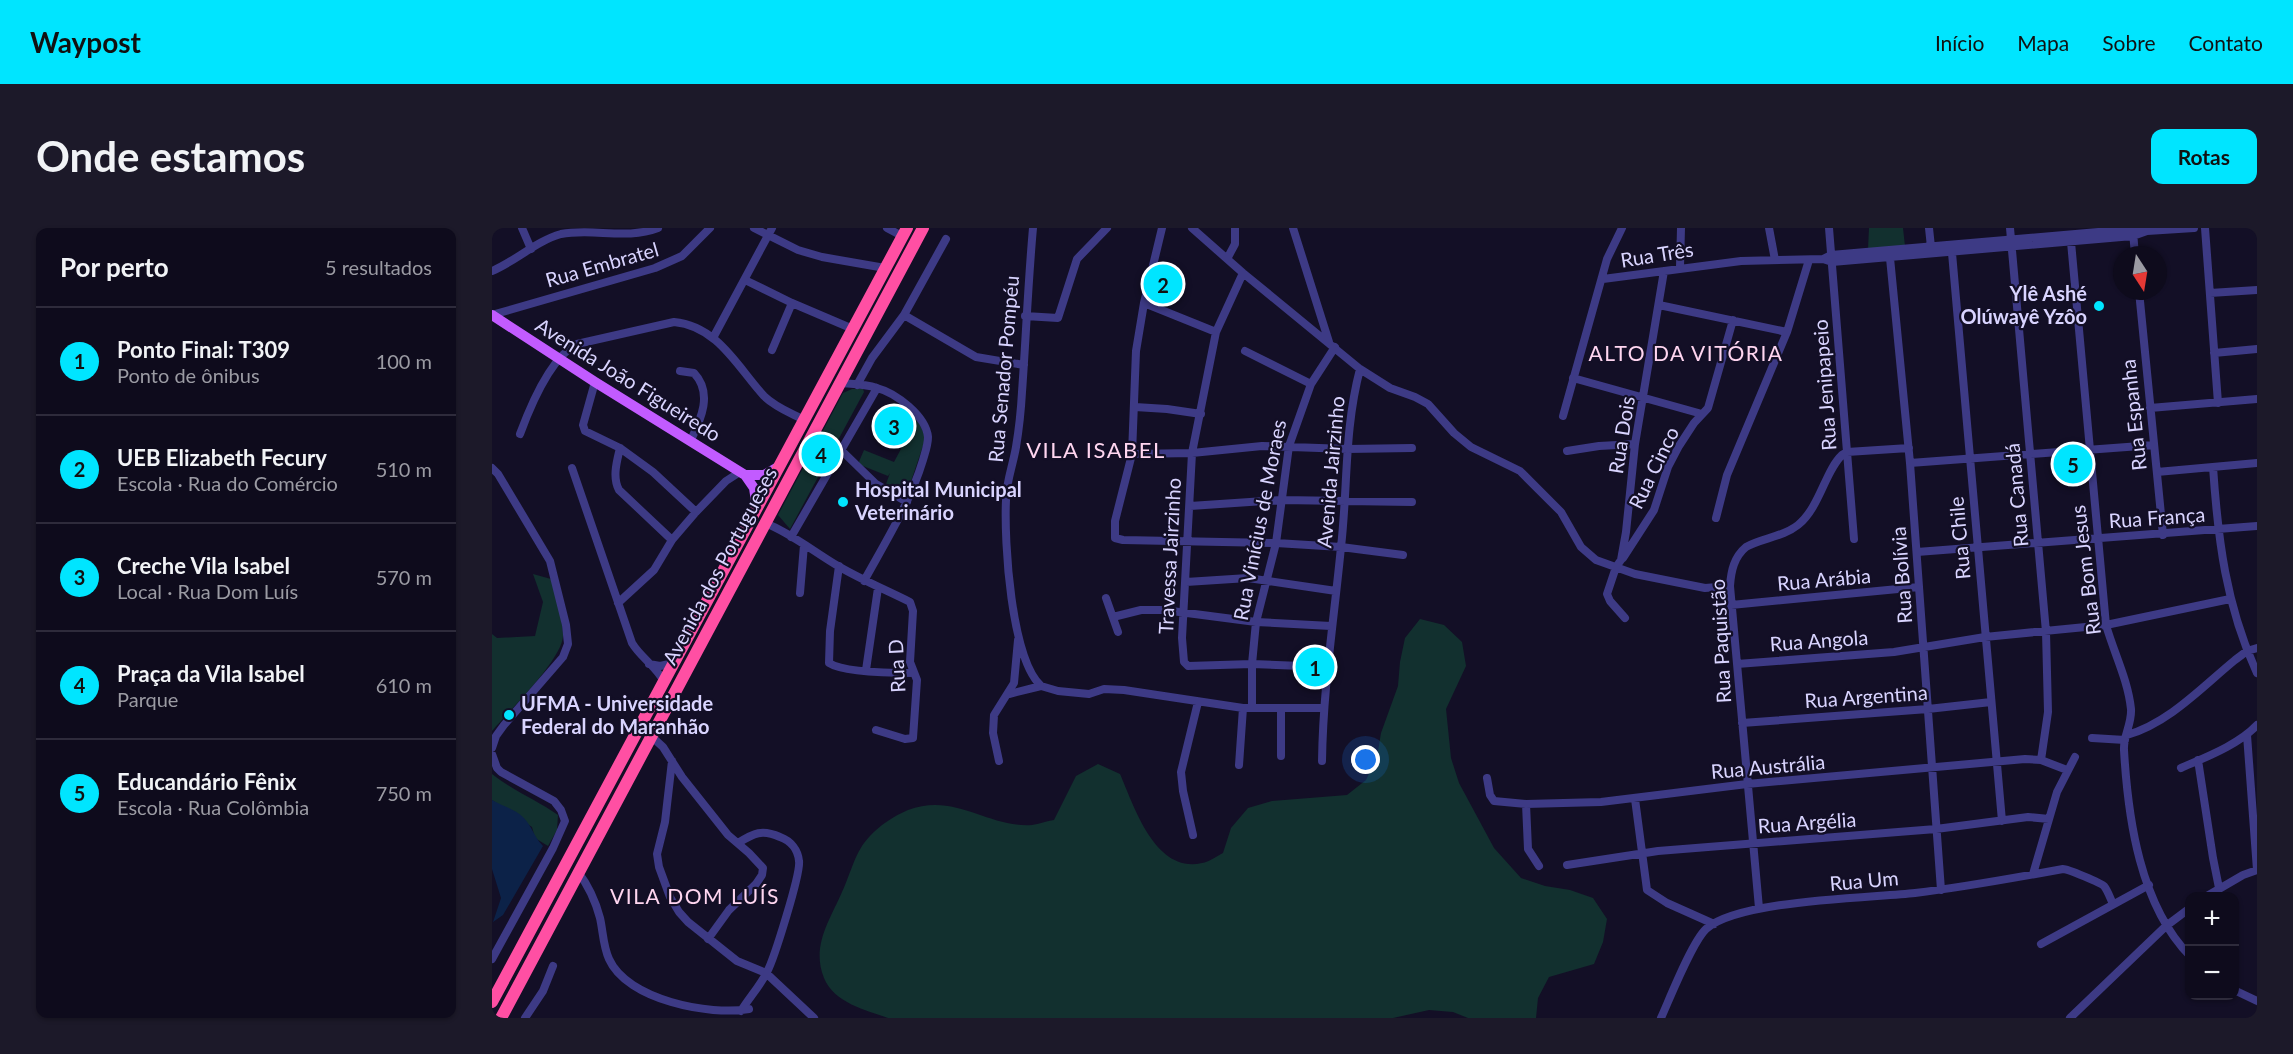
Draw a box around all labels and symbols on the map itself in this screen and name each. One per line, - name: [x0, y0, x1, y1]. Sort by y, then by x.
- street label: Rua Embratel: [542, 236, 661, 292]
- street label: Rua Três: [1619, 236, 1695, 272]
- north arrow: [2113, 246, 2167, 300]
- pin: 2: [1144, 262, 1182, 306]
- street label: Rua Senador Pompéu: [983, 274, 1023, 463]
- place label: Ylê Ashé Olúwayê Yzôo: [1961, 281, 2087, 328]
- marker: Ylê Ashé Olúwayê Yzôo: [2092, 299, 2106, 313]
- street label: Avenida João Figueiredo: [532, 312, 726, 446]
- street label: Rua Jenipapeio: [1807, 319, 1841, 451]
- district label: ALTO DA VITÓRIA: [1588, 340, 1784, 365]
- street label: Rua Espanha: [2115, 358, 2151, 472]
- street label: Rua Dois: [1603, 394, 1639, 475]
- street label: Avenida Jairzinho: [1311, 395, 1349, 549]
- pin: 3: [874, 404, 914, 448]
- street label: Rua Vinícius de Moraes: [1228, 417, 1290, 622]
- street label: Rua Cinco: [1623, 423, 1683, 513]
- pin: 4: [802, 432, 840, 476]
- district label: VILA ISABEL: [1026, 436, 1166, 463]
- street label: Rua Canadá: [2000, 442, 2032, 548]
- pin: 5: [2054, 442, 2092, 486]
- street label: Avenida dos Portugueses: [657, 463, 781, 668]
- place label: Hospital Municipal Veterinário: [854, 477, 1022, 524]
- street label: Travessa Jairzinho: [1153, 477, 1185, 635]
- marker: Hospital Municipal Veterinário: [836, 495, 850, 509]
- street label: Rua Chile: [1943, 496, 1975, 580]
- street label: Rua França: [2108, 502, 2206, 532]
- street label: Rua Bom Jesus: [2065, 504, 2105, 636]
- street label: Rua Bolívia: [1886, 526, 1916, 624]
- street label: Rua Arábia: [1776, 563, 1872, 595]
- street label: Rua Paquistão: [1705, 578, 1735, 704]
- street label: Rua Angola: [1769, 625, 1869, 655]
- street label: Rua D: [883, 639, 909, 693]
- pin: 1: [1296, 644, 1334, 690]
- street label: Rua Argentina: [1804, 680, 1928, 712]
- place label: UFMA - Universidade Federal do Maranhão: [521, 691, 713, 738]
- marker: UFMA - Universidade Federal do Maranhão: [502, 708, 516, 722]
- your location: [1351, 745, 1380, 774]
- street label: Rua Austrália: [1710, 749, 1826, 783]
- street label: Rua Argélia: [1757, 807, 1857, 837]
- street label: Rua Um: [1828, 865, 1899, 895]
- district label: VILA DOM LUÍS: [610, 883, 780, 908]

